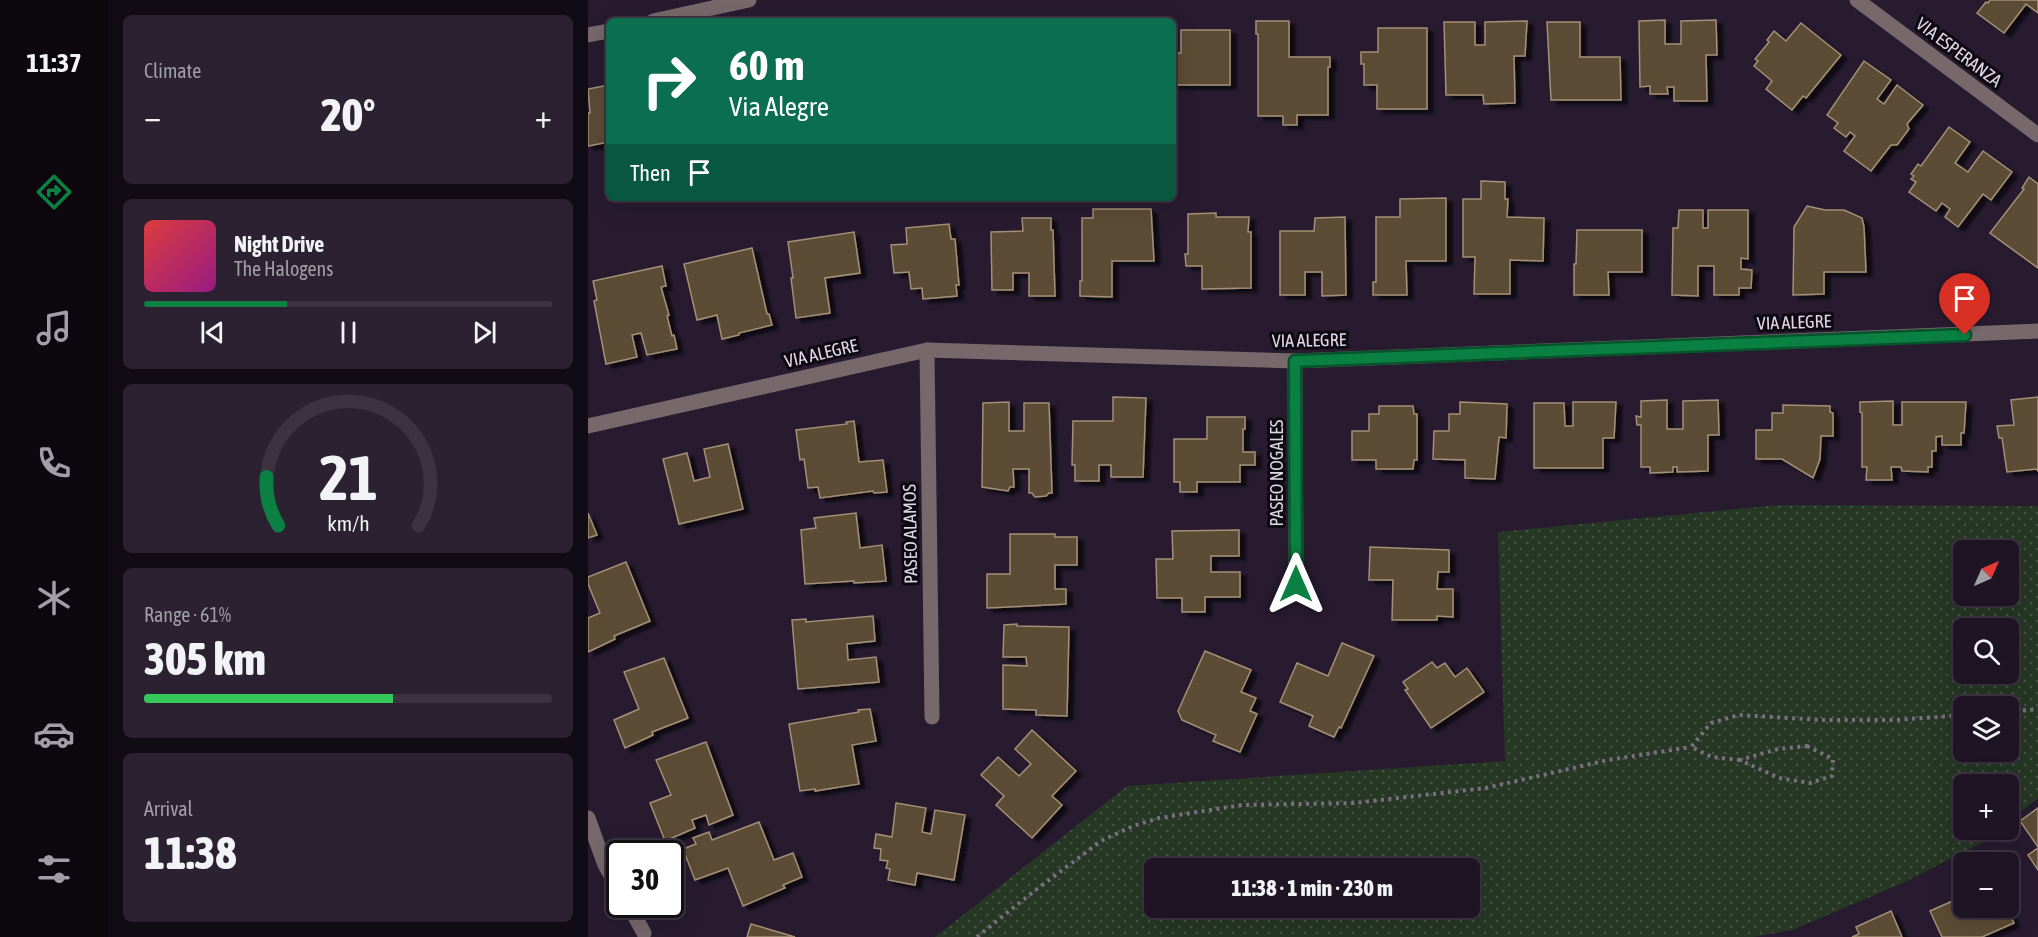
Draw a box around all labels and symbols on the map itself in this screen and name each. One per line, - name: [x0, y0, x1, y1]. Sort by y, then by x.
- street label: VIA ESPERANZA: [1912, 13, 2006, 91]
- pin: [1939, 273, 1990, 335]
- street label: VIA ALEGRE: [1756, 310, 1832, 334]
- street label: VIA ALEGRE: [1272, 329, 1347, 351]
- street label: VIA ALEGRE: [782, 334, 860, 372]
- street label: PASEO NOGALES: [1266, 419, 1287, 526]
- street label: PASEO ALAMOS: [899, 483, 921, 584]
- north arrow: [1953, 540, 2019, 606]
- position arrow: [1264, 552, 1328, 616]
- speed limit sign: 30: [606, 840, 684, 918]

